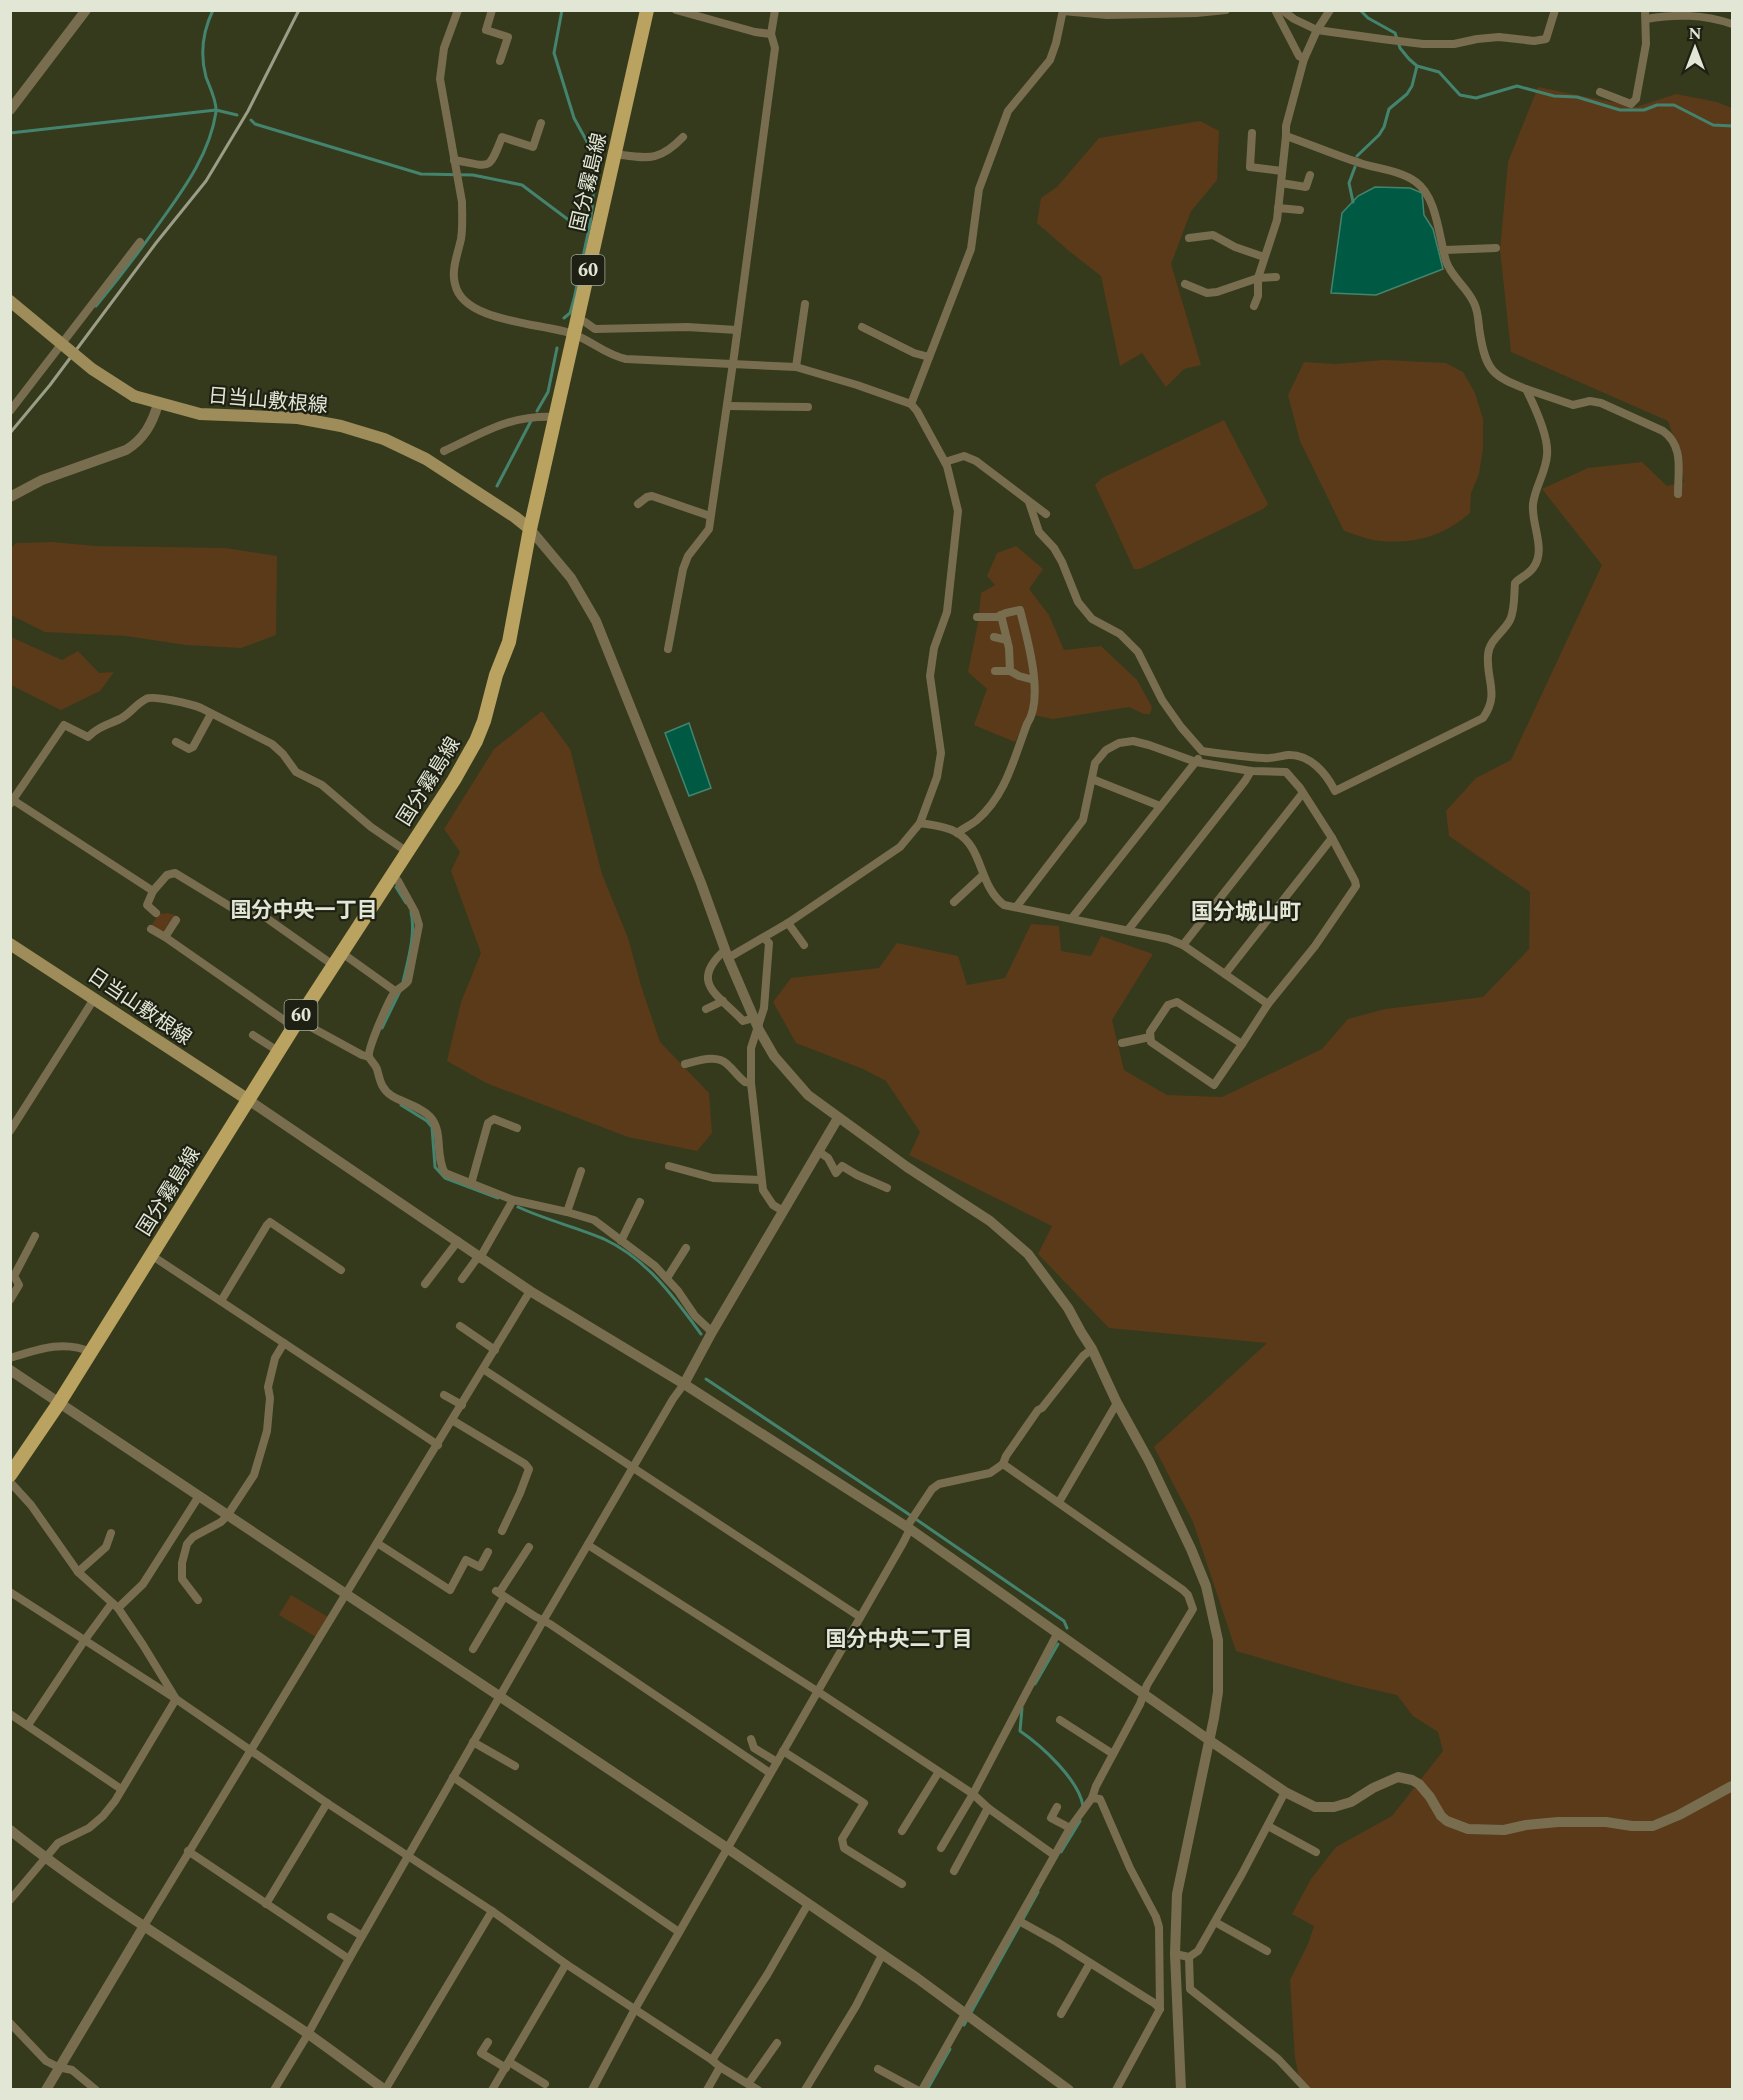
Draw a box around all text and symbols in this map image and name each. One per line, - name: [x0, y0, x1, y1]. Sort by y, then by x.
- north arrow: [1665, 18, 1725, 78]
- text: N: [1688, 22, 1702, 46]
- street label: 国分霧島線: [563, 130, 615, 234]
- road number: 60: [572, 255, 604, 285]
- street label: 日当山敷根線: [207, 381, 329, 421]
- street label: 国分霧島線: [390, 731, 468, 832]
- district label: 国分中央一丁目: [231, 895, 378, 927]
- district label: 国分城山町: [1191, 896, 1301, 929]
- street label: 日当山敷根線: [81, 961, 198, 1053]
- road number: 60: [284, 1000, 318, 1030]
- street label: 国分霧島線: [130, 1141, 208, 1242]
- district label: 国分中央二丁目: [826, 1624, 973, 1656]

